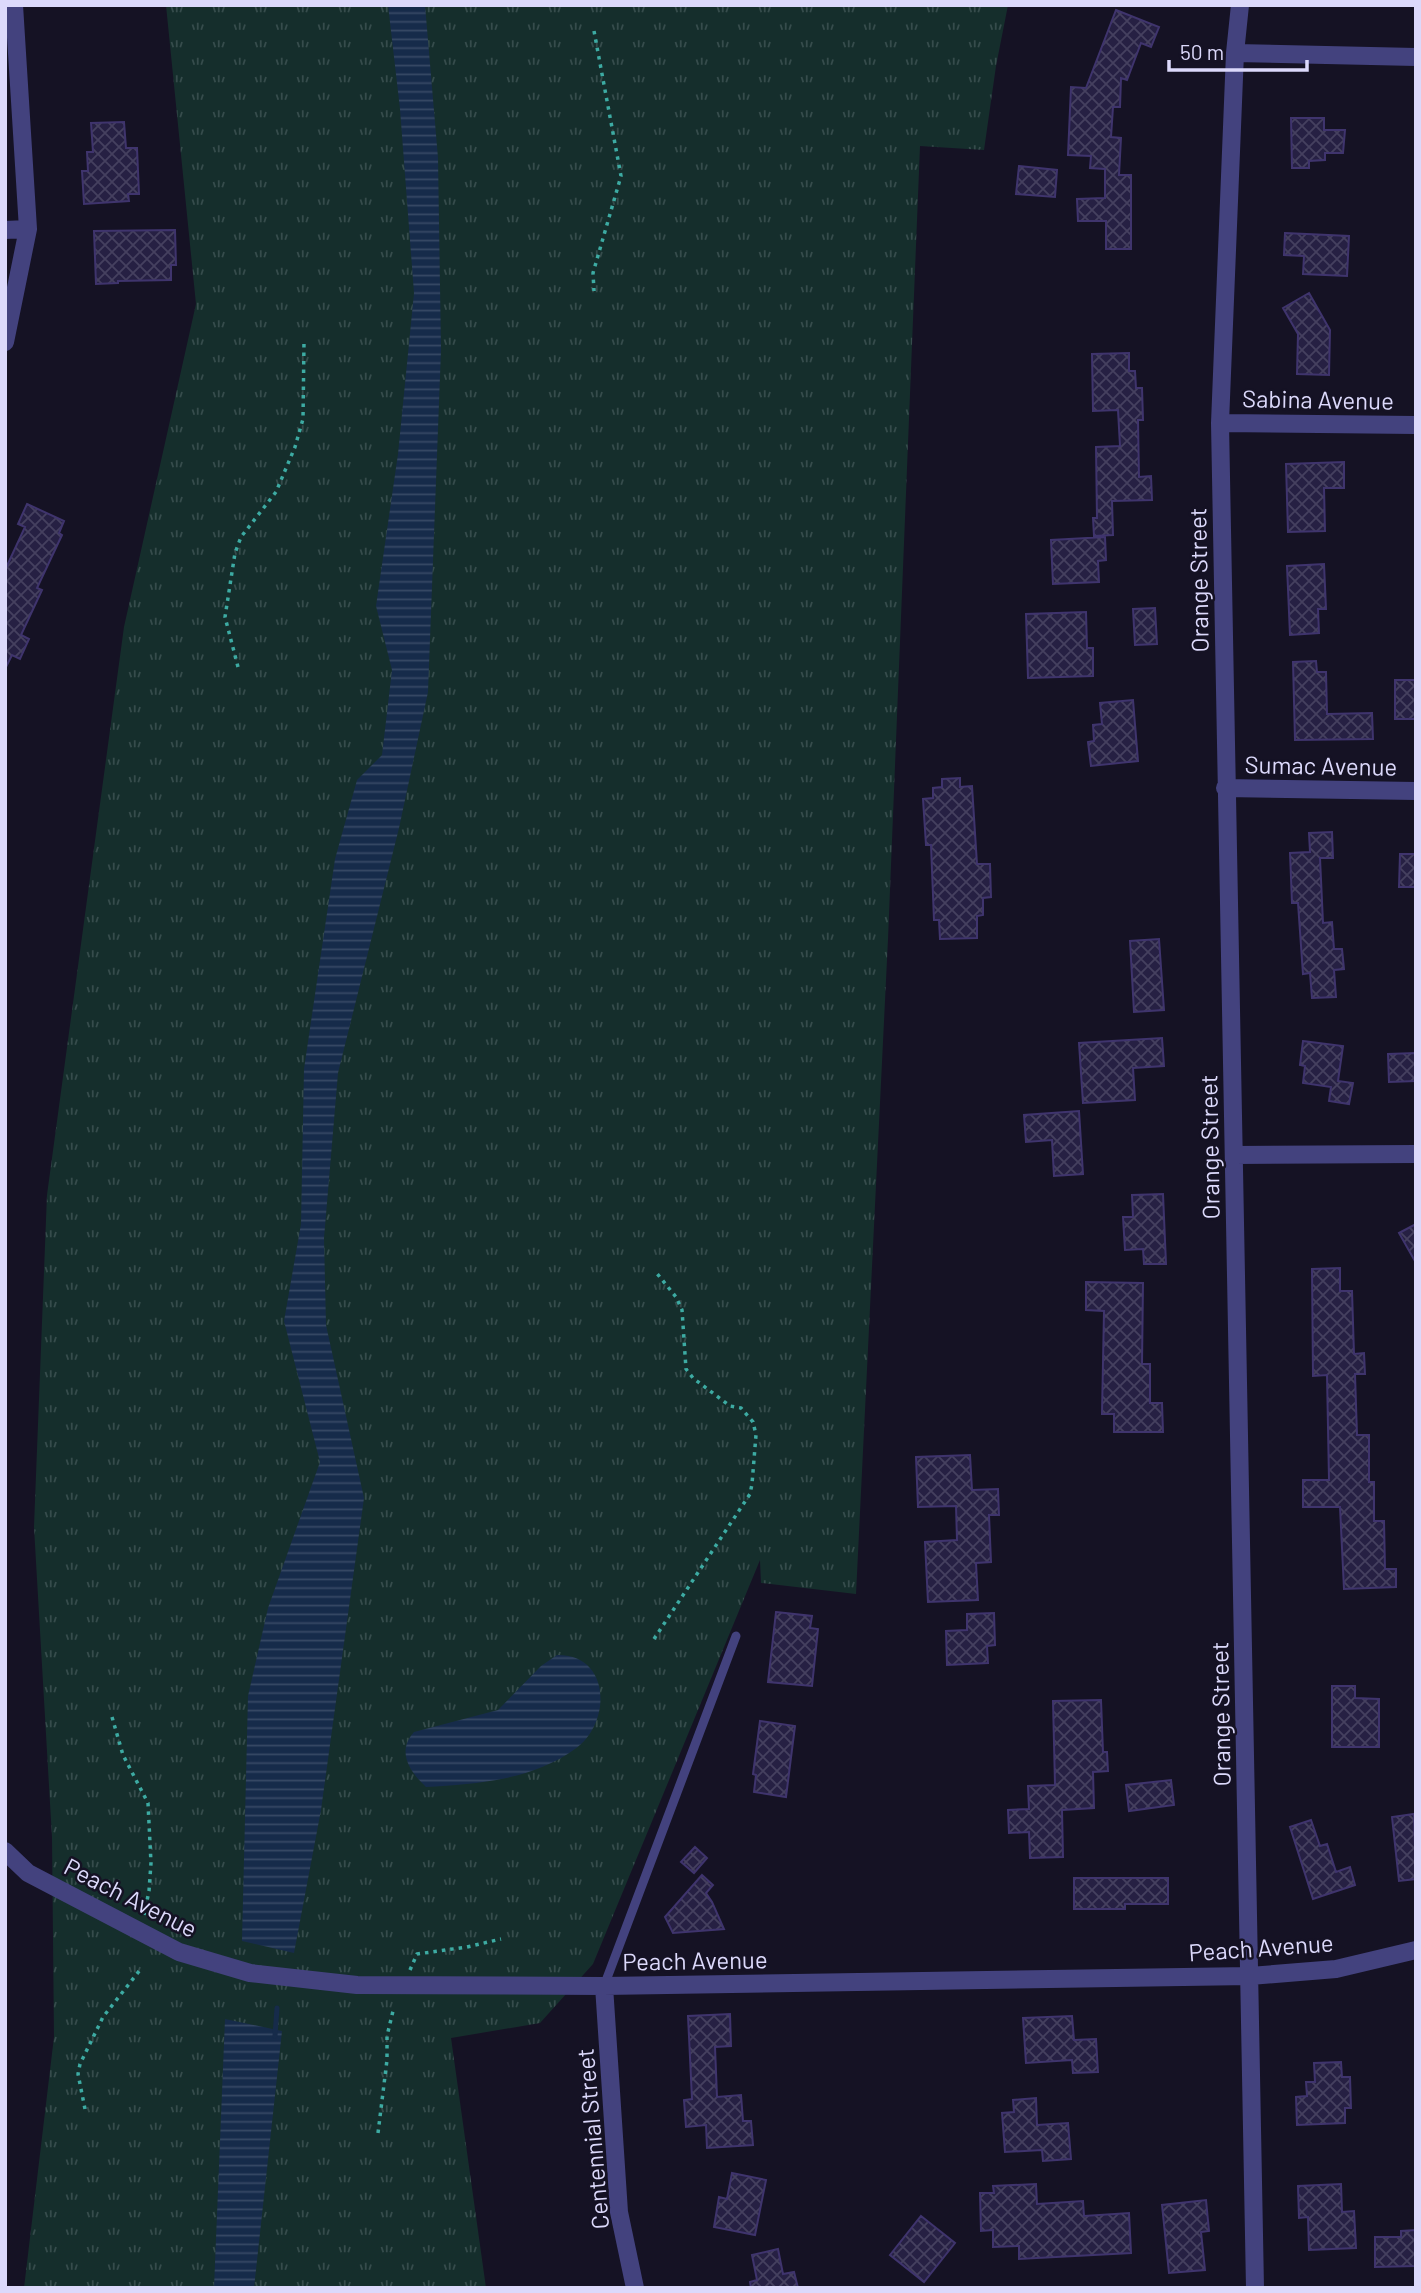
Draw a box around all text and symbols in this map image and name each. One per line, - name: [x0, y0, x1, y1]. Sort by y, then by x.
- scale bar: [1169, 28, 1307, 72]
- text: 50 m: [1180, 39, 1224, 64]
- street label: Sabina Avenue: [1242, 383, 1394, 415]
- street label: Orange Street: [1182, 507, 1214, 653]
- street label: Sumac Avenue: [1244, 749, 1398, 781]
- street label: Orange Street: [1193, 1074, 1225, 1220]
- street label: Orange Street: [1204, 1641, 1236, 1787]
- street label: Peach Avenue: [60, 1851, 202, 1943]
- street label: Peach Avenue: [1188, 1927, 1334, 1967]
- street label: Peach Avenue: [622, 1944, 768, 1976]
- street label: Centennial Street: [570, 2047, 614, 2231]

